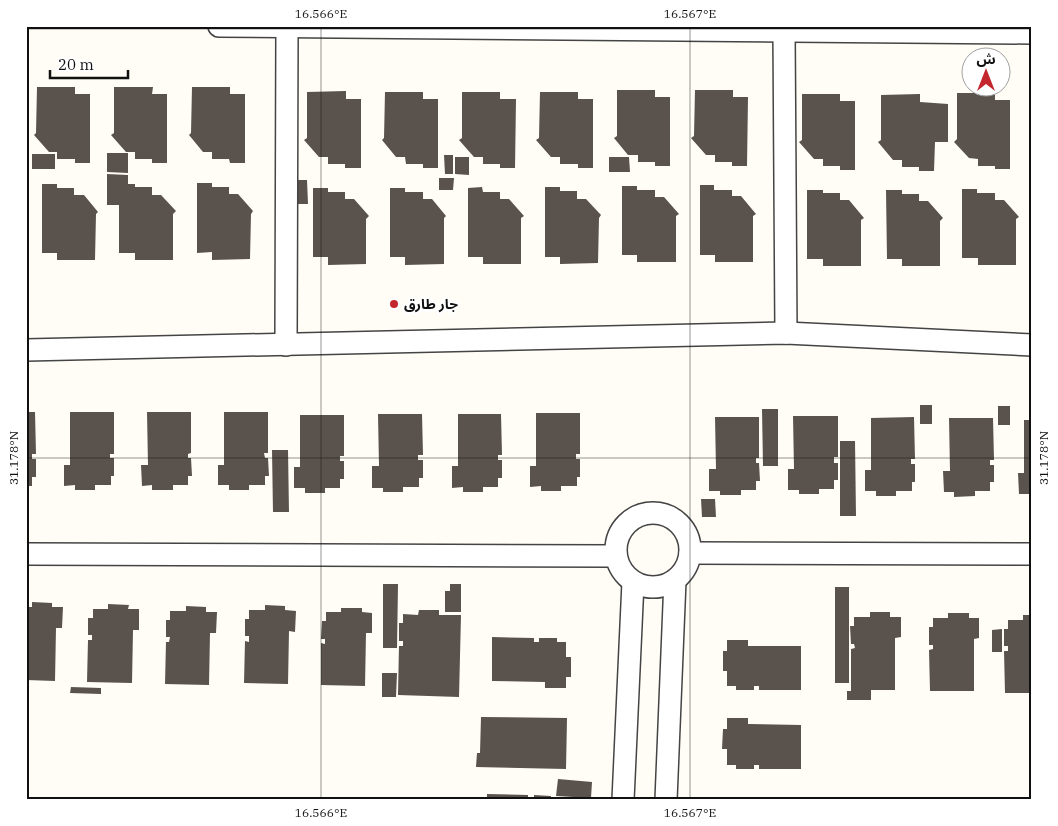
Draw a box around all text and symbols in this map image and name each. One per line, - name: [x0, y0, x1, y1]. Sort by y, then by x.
- text: 16.566°E: [295, 6, 347, 21]
- text: 16.567°E: [664, 6, 716, 21]
- scale bar: [50, 48, 128, 80]
- north arrow: [960, 48, 1010, 98]
- text: ش: [976, 50, 996, 68]
- text: 20 m: [58, 55, 94, 74]
- place label: جار طارق: [404, 295, 458, 313]
- marker: جار طارق: [388, 298, 400, 310]
- text: 31.178°N: [6, 431, 21, 485]
- text: 31.178°N: [1036, 431, 1051, 485]
- text: 16.566°E: [295, 805, 347, 820]
- text: 16.567°E: [664, 805, 716, 820]

